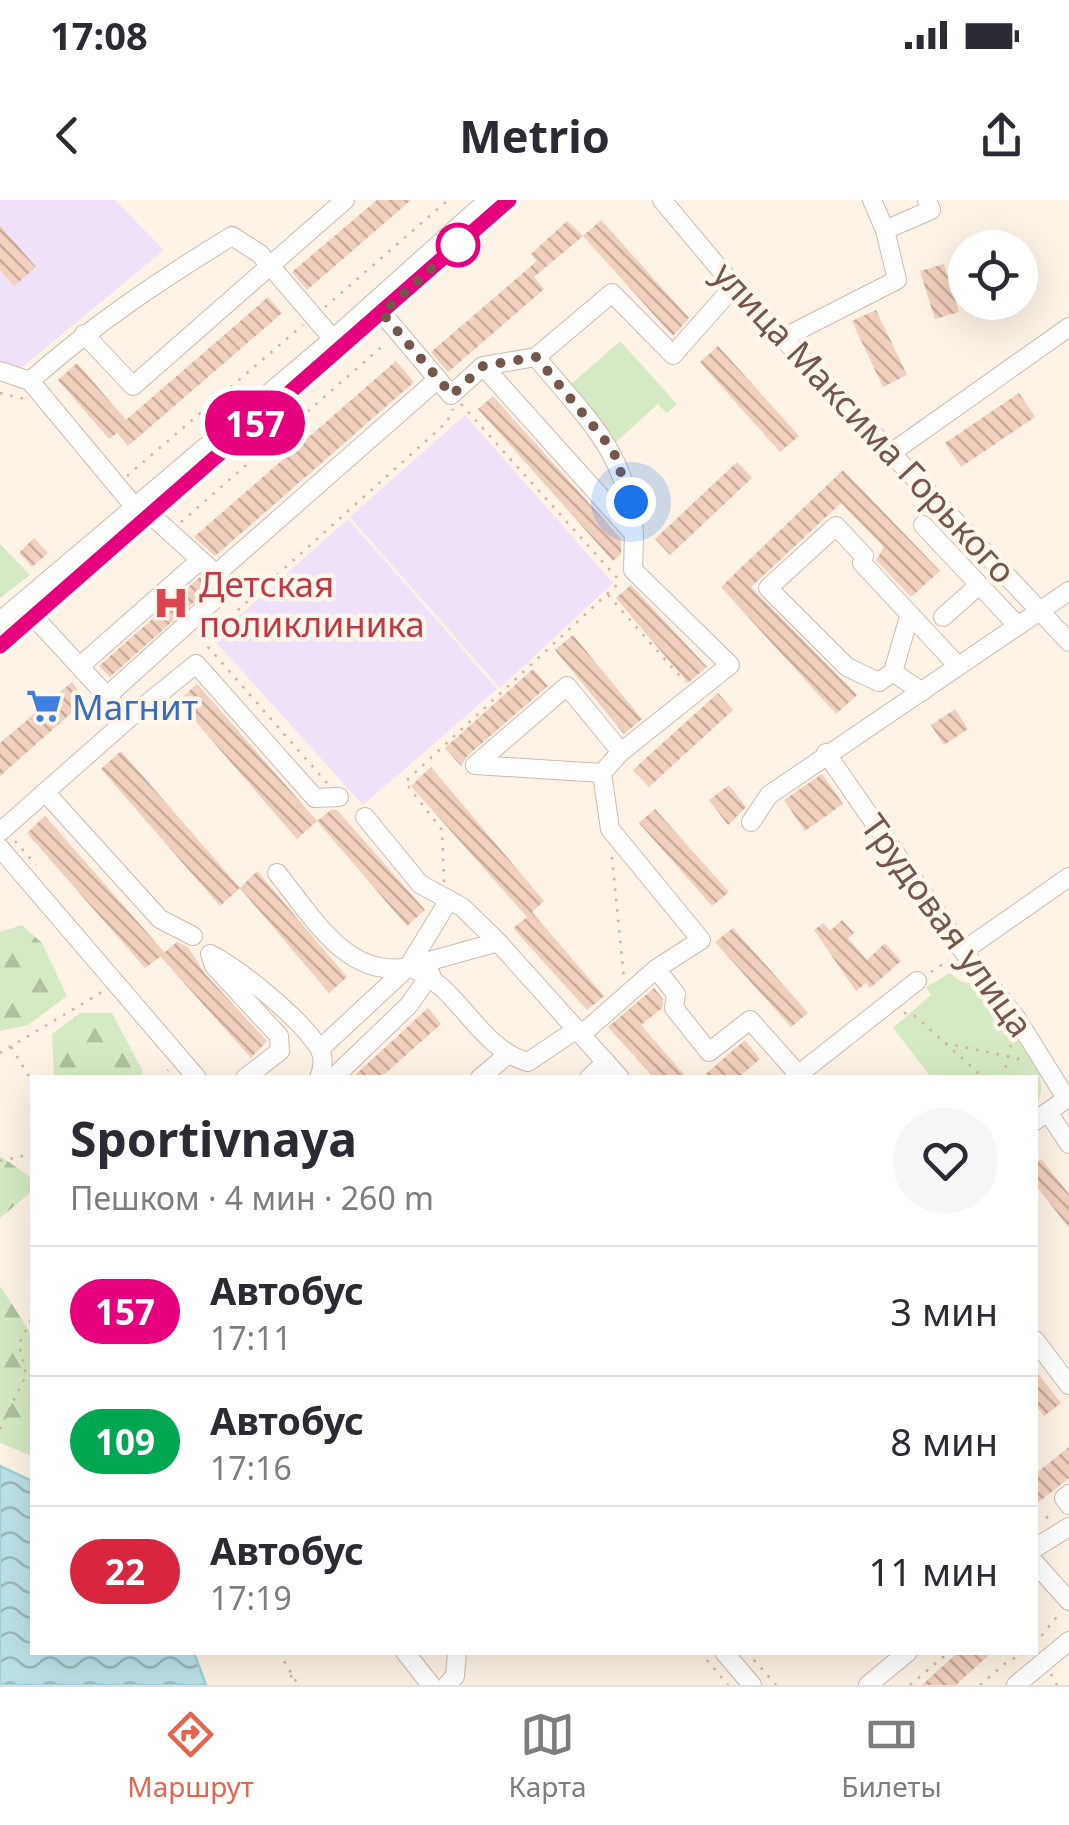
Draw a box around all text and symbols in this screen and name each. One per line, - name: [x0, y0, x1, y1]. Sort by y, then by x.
- text: 17:08: [50, 9, 148, 61]
- text: Metrio: [459, 105, 610, 166]
- icon: back: [40, 108, 95, 163]
- icon: share: [974, 108, 1029, 163]
- unlabelled marker: [437, 224, 479, 266]
- map controls: [948, 230, 1038, 320]
- button: locate: [948, 230, 1038, 320]
- street label: улица Максима Горького: [703, 251, 1027, 593]
- line badge: 157: [198, 390, 312, 456]
- text: 157: [225, 400, 285, 447]
- your location: [606, 477, 656, 527]
- place label: Детская поликлиника: [199, 560, 425, 647]
- hospital icon: Детская поликлиника: [152, 584, 190, 622]
- place label: Магнит: [72, 683, 198, 730]
- supermarket icon: Магнит: [25, 687, 63, 725]
- street label: Трудовая улица: [851, 804, 1045, 1046]
- text: Sportivnaya: [70, 1106, 357, 1171]
- button: heart: [893, 1108, 998, 1213]
- text: Пешком · 4 мин · 260 m: [70, 1176, 434, 1219]
- text: Автобус: [210, 1264, 364, 1316]
- text: 3 мин: [890, 1285, 998, 1337]
- text: 157: [95, 1288, 155, 1335]
- text: 17:11: [210, 1316, 292, 1359]
- text: Автобус: [210, 1394, 364, 1446]
- text: 8 мин: [890, 1415, 998, 1467]
- text: 109: [95, 1418, 155, 1465]
- text: 17:16: [210, 1446, 292, 1489]
- text: Автобус: [210, 1524, 364, 1576]
- text: 11 мин: [869, 1545, 998, 1597]
- text: 22: [105, 1548, 145, 1595]
- text: 17:19: [210, 1576, 292, 1619]
- tab: Маршрут: [127, 1707, 254, 1805]
- tab: Карта: [508, 1707, 587, 1805]
- tab: Билеты: [841, 1707, 942, 1805]

